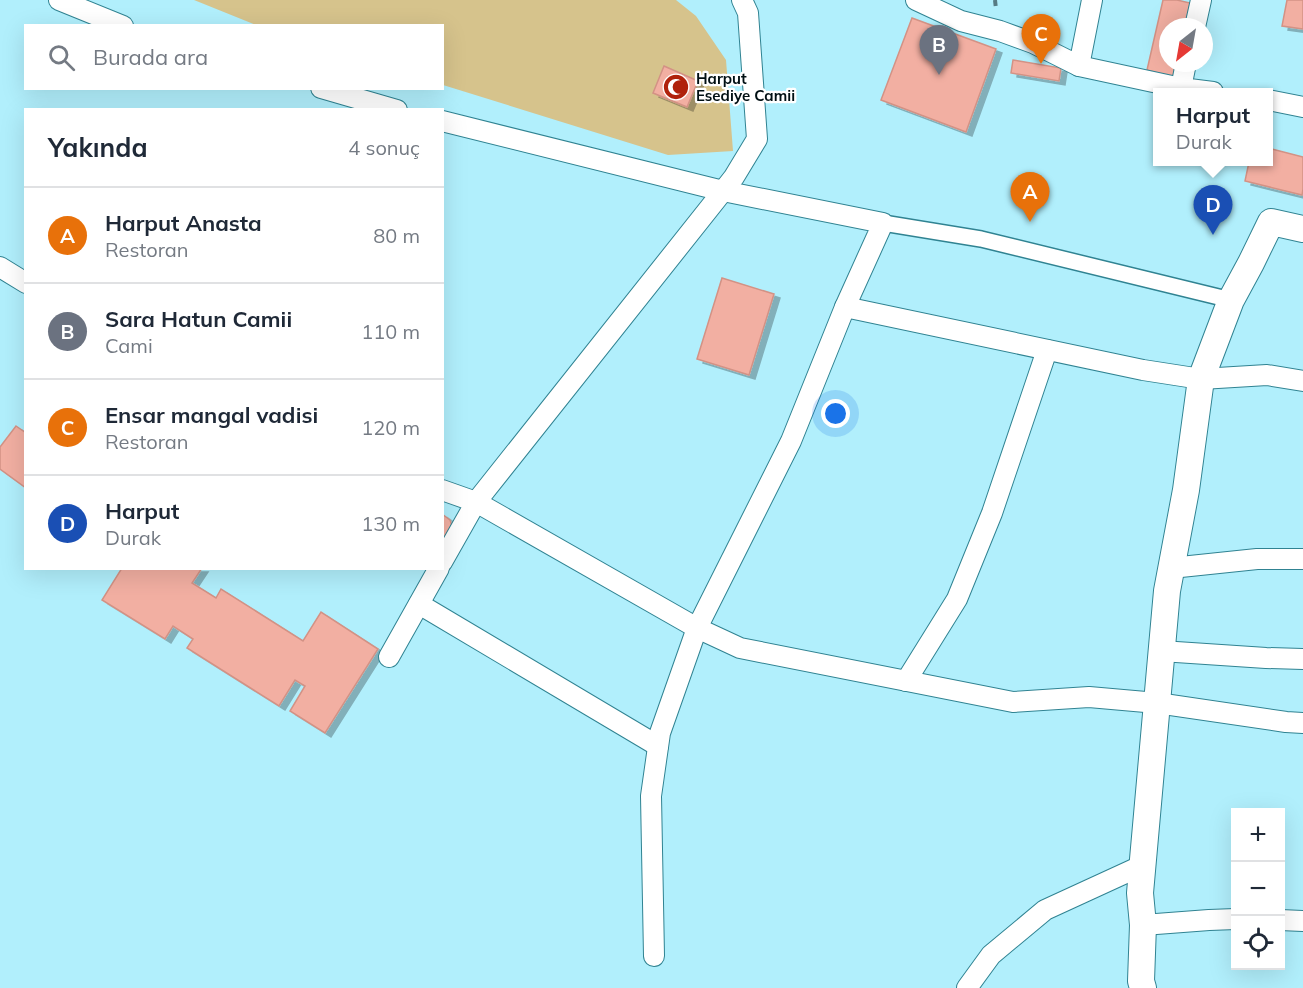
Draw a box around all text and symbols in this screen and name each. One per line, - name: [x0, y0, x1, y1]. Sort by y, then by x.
- pin: C: [1022, 14, 1060, 64]
- north arrow: [1159, 18, 1213, 72]
- search box: [24, 24, 444, 90]
- pin: B: [920, 26, 958, 75]
- icon: search: [45, 41, 78, 74]
- text: Burada ara: [93, 43, 208, 71]
- place label: Harput Esediye Camii: [696, 69, 795, 105]
- mosque icon: Harput Esediye Camii: [661, 72, 691, 102]
- popup: [1153, 88, 1273, 166]
- text: Harput: [1176, 101, 1250, 129]
- text: Durak: [1176, 129, 1232, 154]
- text: Yakında: [48, 131, 148, 164]
- text: 4 sonuç: [348, 135, 420, 160]
- pin: A: [1010, 172, 1050, 222]
- pin: D: [1194, 186, 1232, 235]
- text: Harput Anasta: [105, 209, 262, 237]
- text: A: [60, 223, 75, 248]
- text: 80 m: [373, 223, 420, 248]
- text: Restoran: [105, 237, 189, 262]
- text: Sara Hatun Camii: [105, 305, 292, 333]
- text: B: [61, 319, 74, 344]
- text: 110 m: [361, 319, 420, 344]
- text: Cami: [105, 333, 153, 358]
- your location: [821, 399, 850, 428]
- text: Ensar mangal vadisi: [105, 401, 318, 429]
- text: C: [61, 415, 74, 440]
- text: 120 m: [361, 415, 420, 440]
- text: Restoran: [105, 429, 189, 454]
- text: Harput: [105, 497, 179, 525]
- text: D: [60, 511, 75, 536]
- text: 130 m: [361, 511, 420, 536]
- text: Durak: [105, 525, 161, 550]
- map controls: [1231, 808, 1285, 970]
- button: +: [1231, 808, 1285, 862]
- button: −: [1231, 862, 1285, 916]
- button: locate: [1231, 916, 1285, 970]

